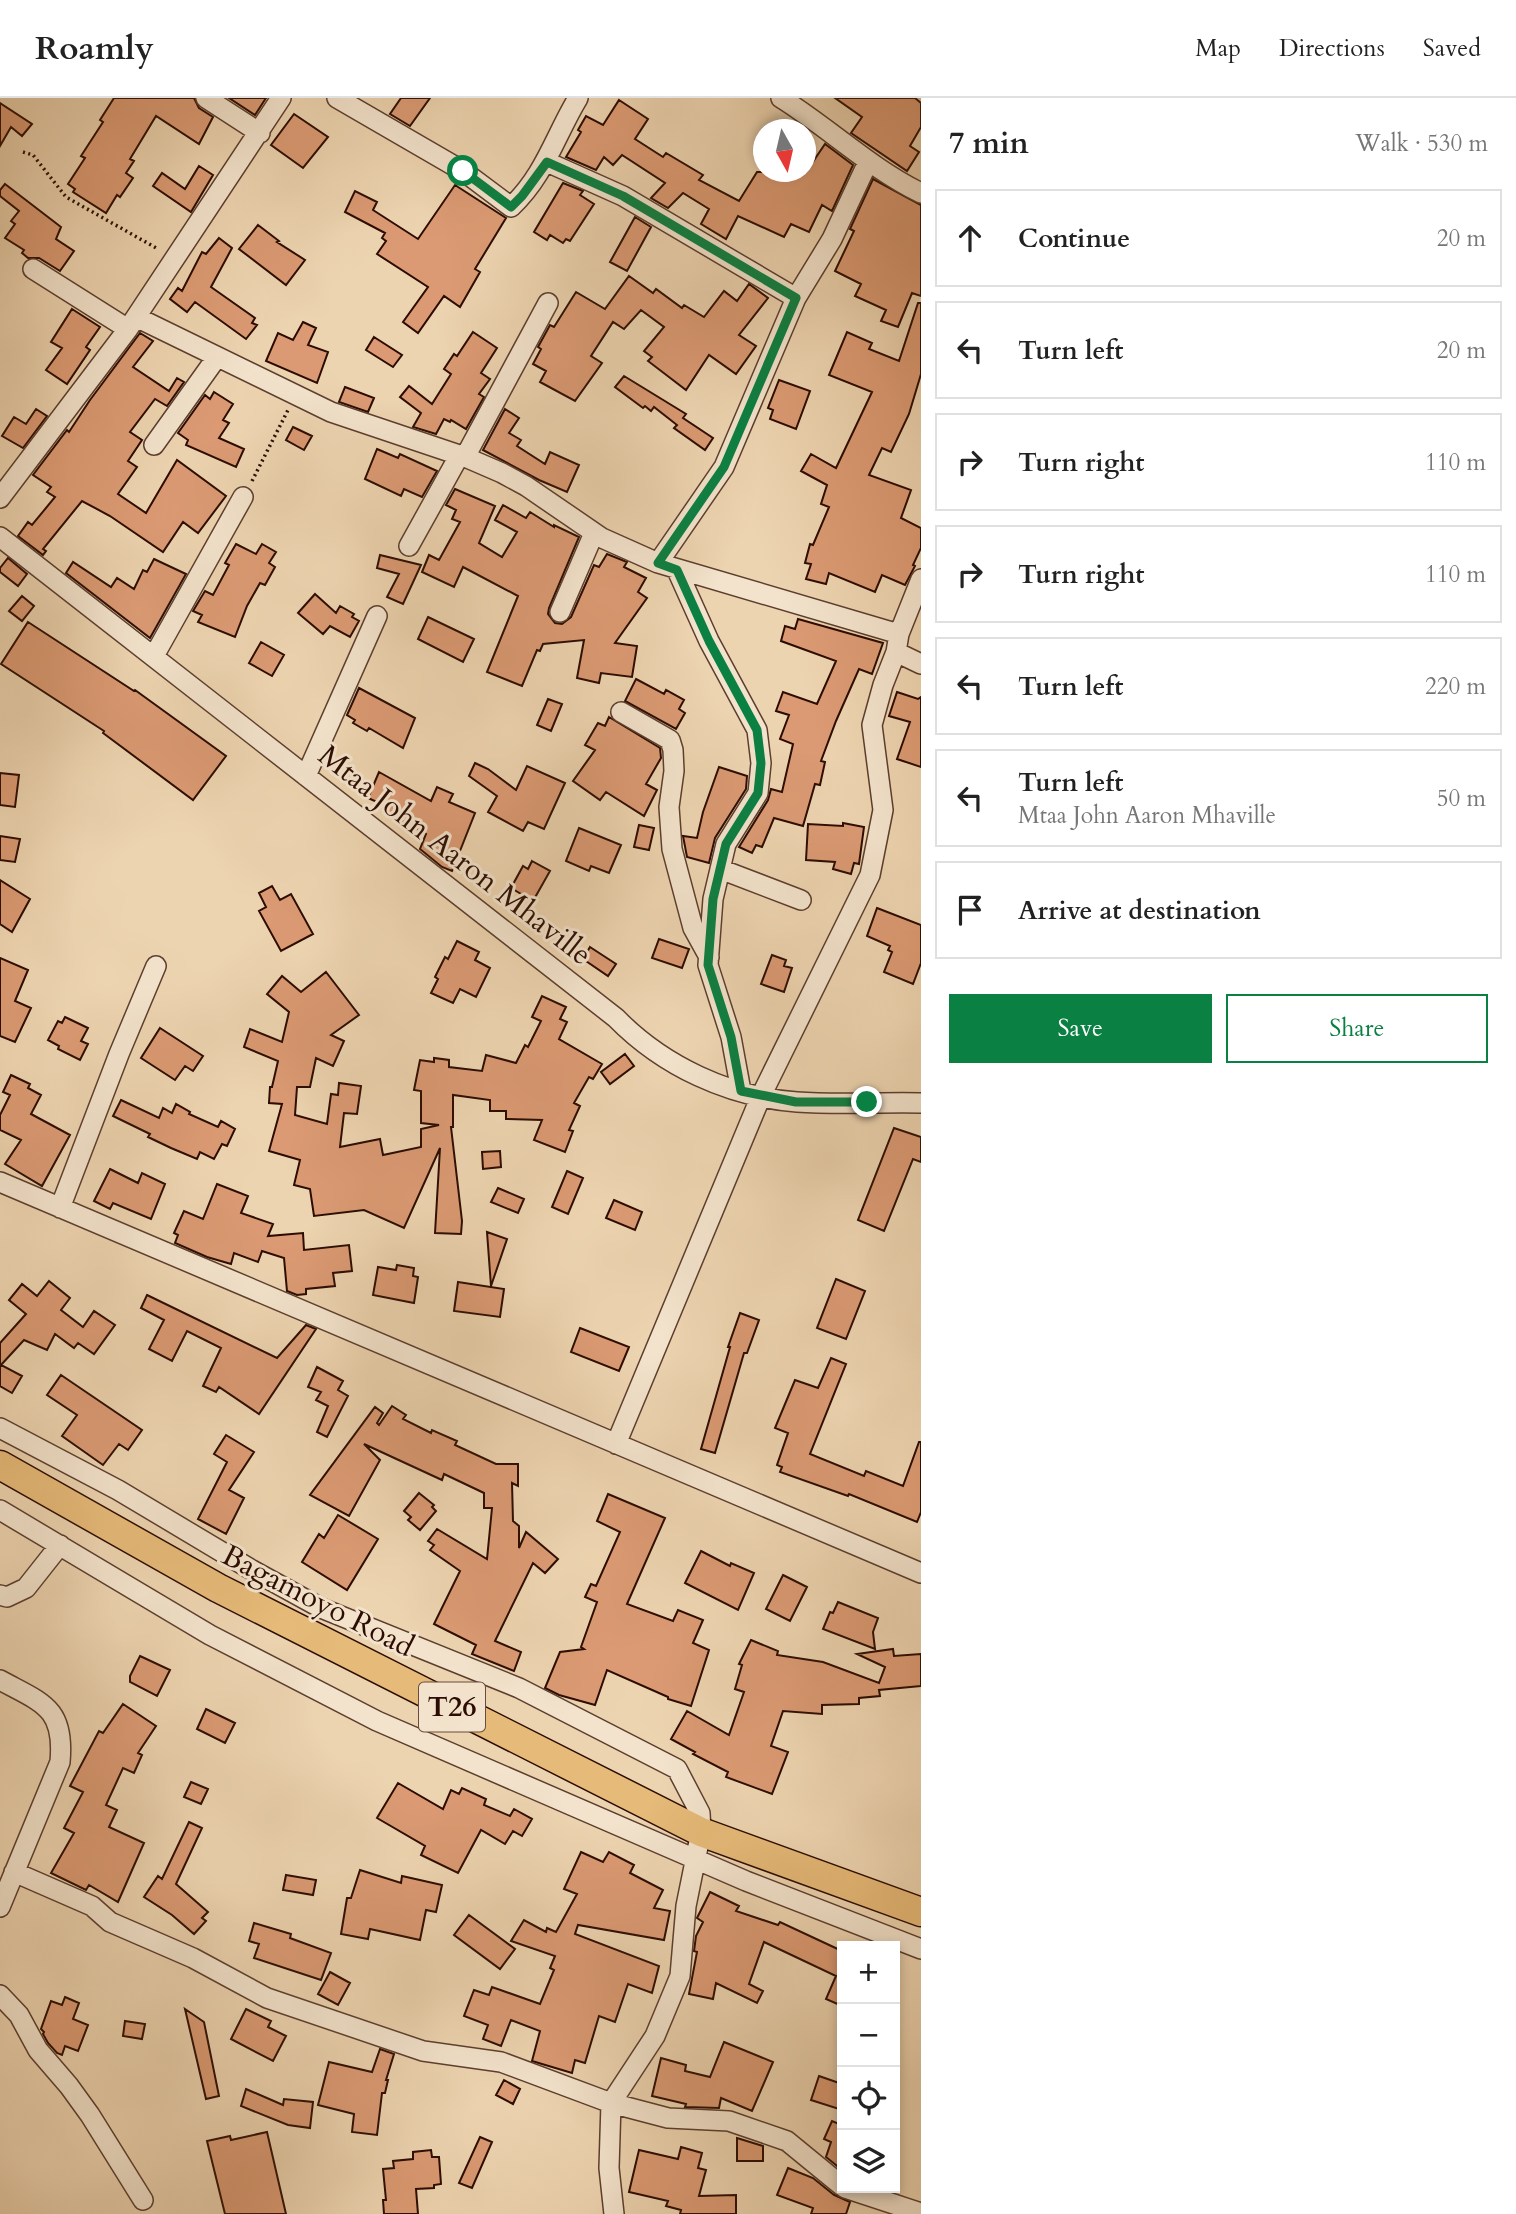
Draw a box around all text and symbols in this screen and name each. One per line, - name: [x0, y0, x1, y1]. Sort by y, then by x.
- text: Roamly: [35, 26, 154, 71]
- text: Map: [1195, 32, 1241, 65]
- text: Directions: [1279, 32, 1385, 65]
- text: Saved: [1423, 32, 1481, 65]
- north arrow: [753, 119, 816, 182]
- text: 7 min: [949, 123, 1029, 164]
- text: Walk · 530 m: [1355, 128, 1488, 159]
- route start: [447, 155, 478, 186]
- icon: ahead: [951, 219, 989, 257]
- text: Continue: [1018, 221, 1130, 256]
- text: 20 m: [1437, 223, 1486, 254]
- icon: left: [951, 331, 989, 369]
- text: Turn left: [1018, 333, 1123, 368]
- text: 20 m: [1437, 335, 1486, 366]
- icon: right: [951, 443, 989, 481]
- text: Turn right: [1018, 445, 1145, 480]
- text: 110 m: [1425, 447, 1486, 478]
- icon: right: [951, 555, 989, 593]
- text: Turn right: [1018, 557, 1145, 592]
- text: 110 m: [1425, 559, 1486, 590]
- icon: left: [951, 667, 989, 705]
- text: Turn left: [1018, 669, 1123, 704]
- text: 220 m: [1425, 671, 1486, 702]
- street label: Mtaa John Aaron Mhaville: [310, 735, 600, 975]
- text: Turn left: [1018, 765, 1123, 800]
- icon: left: [951, 779, 989, 817]
- text: 50 m: [1437, 783, 1486, 814]
- text: Mtaa John Aaron Mhaville: [1018, 800, 1276, 831]
- icon: arrive: [951, 891, 989, 929]
- text: Arrive at destination: [1018, 893, 1261, 928]
- button: Save: [949, 994, 1212, 1063]
- button: Share: [1226, 994, 1488, 1063]
- route end: [851, 1086, 882, 1117]
- street label: Bagamoyo Road: [215, 1535, 421, 1667]
- road number: T26: [419, 1682, 485, 1732]
- map controls: [837, 1941, 900, 2193]
- button: +: [837, 1941, 900, 2004]
- button: −: [837, 2004, 900, 2067]
- button: locate: [837, 2067, 900, 2130]
- button: layers: [837, 2130, 900, 2193]

